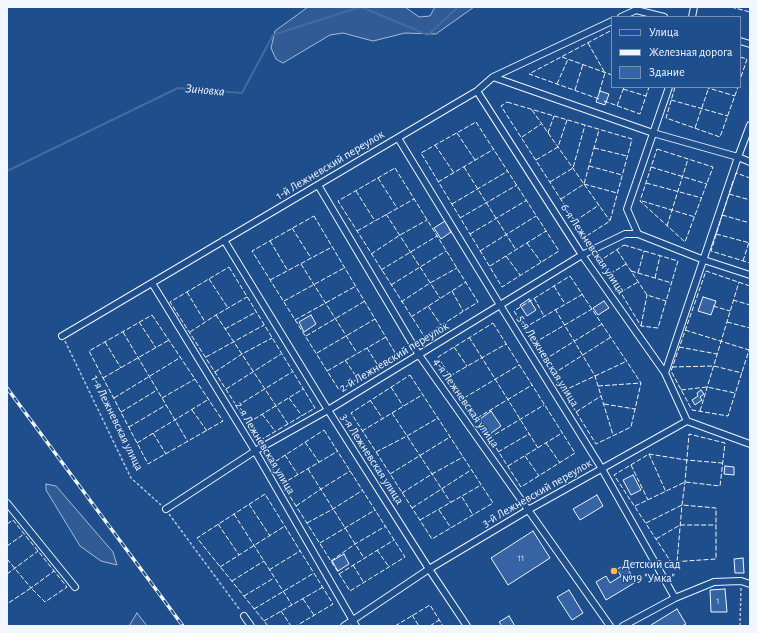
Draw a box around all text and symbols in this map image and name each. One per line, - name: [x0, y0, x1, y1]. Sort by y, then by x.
- legend: [611, 16, 741, 88]
- text: Улица: [649, 26, 679, 38]
- text: Железная дорога: [649, 46, 733, 58]
- text: Здание: [649, 66, 685, 78]
- water label: Зиновка: [185, 81, 225, 99]
- street label: 1-й Лежневский переулок: [273, 127, 387, 203]
- street label: 6-я Лежневская улица: [557, 201, 629, 297]
- street label: 5-я Лежневская улица: [514, 313, 582, 409]
- street label: 2-й Лежневский переулок: [337, 319, 451, 395]
- street label: 4-я Лежневская улица: [430, 355, 502, 451]
- street label: 1-я Лежневская улица: [88, 373, 146, 473]
- street label: 2-я Лежневская улица: [232, 399, 298, 497]
- street label: 3-я Лежневская улица: [337, 411, 407, 507]
- street label: 3-й Лежневский переулок: [480, 456, 594, 530]
- house number: 11: [518, 552, 524, 564]
- place label: Детский сад №19 "Умка": [622, 557, 681, 585]
- marker: Детский сад №19 "Умка": [609, 566, 619, 576]
- house number: 1: [716, 595, 720, 607]

